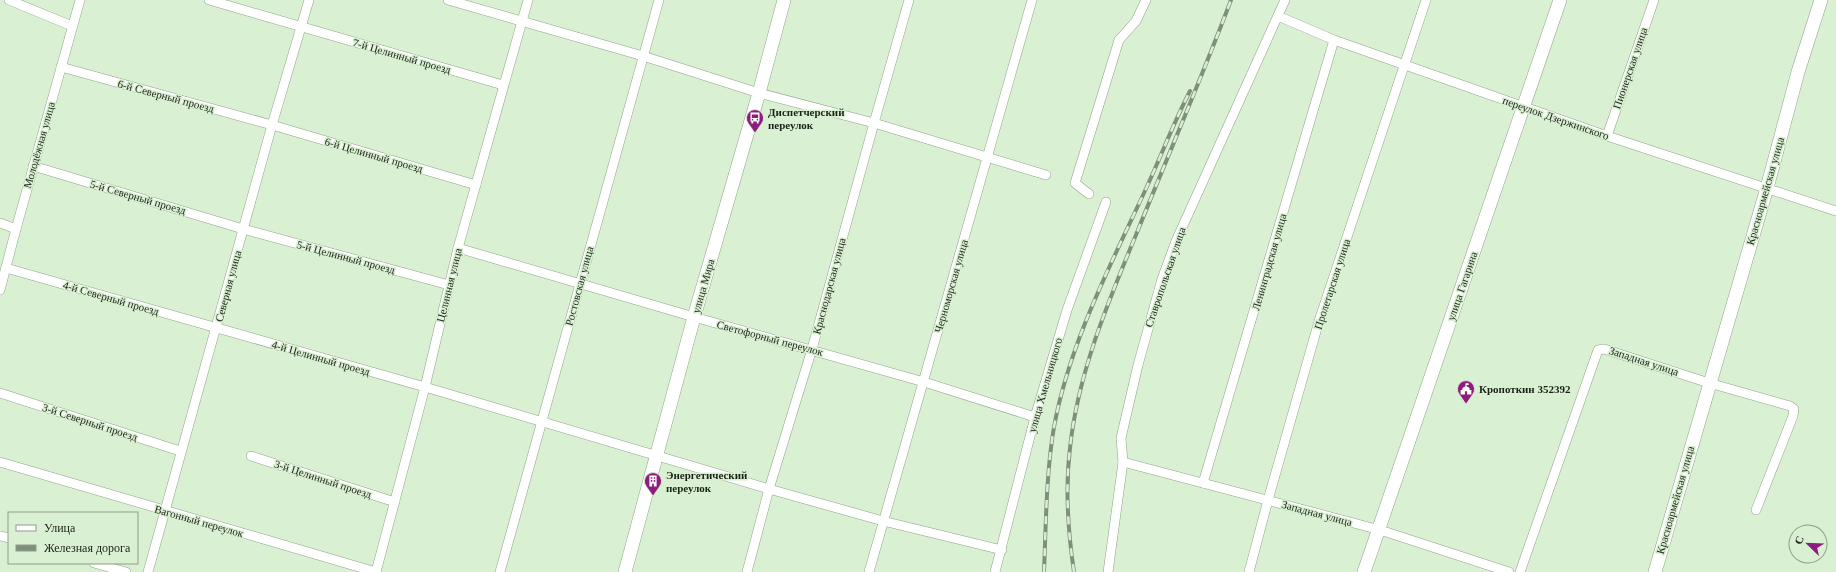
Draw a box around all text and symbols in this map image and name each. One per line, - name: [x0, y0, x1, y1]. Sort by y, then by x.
- street label: Пионерская улица: [1610, 26, 1650, 110]
- street label: 7-й Целинный проезд: [352, 36, 453, 76]
- street label: 6-й Северный проезд: [116, 77, 216, 115]
- street label: переулок Дзержинского: [1501, 94, 1611, 142]
- street label: Молодёжная улица: [21, 100, 57, 190]
- place label: Диспетчерский переулок: [768, 106, 845, 131]
- bus stop icon: Диспетчерский переулок: [745, 108, 765, 133]
- street label: 6-й Целинный проезд: [324, 135, 425, 175]
- street label: Красноармейская улица: [1744, 135, 1786, 246]
- street label: 5-й Северный проезд: [89, 178, 188, 217]
- street label: Ленинградская улица: [1249, 212, 1289, 312]
- street label: Ставропольская улица: [1142, 225, 1188, 329]
- street label: Краснодарская улица: [810, 236, 848, 336]
- street label: Пролетарская улица: [1312, 237, 1352, 331]
- street label: 5-й Целинный проезд: [295, 238, 397, 276]
- street label: Черноморская улица: [932, 238, 970, 334]
- street label: Ростовская улица: [563, 245, 595, 327]
- street label: Целинная улица: [434, 247, 464, 323]
- street label: Северная улица: [213, 249, 243, 323]
- street label: улица Гагарина: [1445, 250, 1480, 322]
- street label: улица Мира: [690, 257, 717, 315]
- street label: 4-й Северный проезд: [62, 279, 161, 318]
- street label: Светофорный переулок: [715, 318, 825, 358]
- street label: улица Хмельницкого: [1026, 336, 1064, 434]
- street label: 4-й Целинный проезд: [271, 338, 372, 378]
- street label: Западная улица: [1608, 344, 1680, 378]
- public building icon: Кропоткин 352392: [1456, 379, 1476, 404]
- place label: Кропоткин 352392: [1479, 383, 1571, 395]
- street label: 3-й Северный проезд: [41, 401, 139, 443]
- street label: Красноармейская улица: [1654, 444, 1696, 555]
- street label: 3-й Целинный проезд: [273, 458, 374, 501]
- place label: Энергетический переулок: [666, 469, 748, 494]
- building icon: Энергетический переулок: [643, 471, 663, 496]
- street label: Западная улица: [1281, 498, 1354, 528]
- street label: Вагонный переулок: [153, 503, 245, 540]
- legend: [8, 512, 138, 564]
- text: Улица: [44, 521, 76, 535]
- north arrow: [1788, 524, 1828, 564]
- text: С: [1792, 534, 1806, 546]
- text: Железная дорога: [44, 541, 131, 555]

